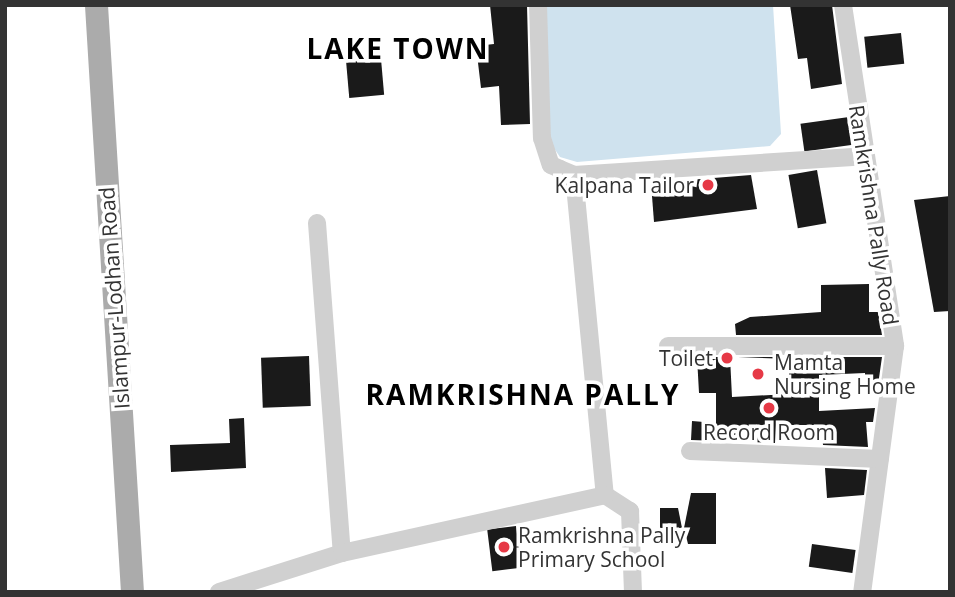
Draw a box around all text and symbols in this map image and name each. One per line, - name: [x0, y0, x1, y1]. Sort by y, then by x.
- district label: LAKE TOWN: [308, 31, 488, 65]
- street label: Ramkrishna Pally Road: [844, 103, 904, 327]
- place label: Kalpana Tailor: [555, 172, 694, 198]
- marker: Kalpana Tailor: [700, 177, 716, 193]
- street label: Islampur-Lodhan Road: [94, 186, 134, 410]
- place label: Toilet: [659, 345, 713, 371]
- place label: Mamta Nursing Home: [774, 349, 916, 399]
- marker: Toilet: [719, 350, 735, 366]
- marker: Mamta Nursing Home: [748, 364, 768, 384]
- district label: RAMKRISHNA PALLY: [368, 377, 678, 411]
- marker: Record Room: [761, 400, 777, 416]
- place label: Record Room: [703, 419, 835, 445]
- place label: Ramkrishna Pally Primary School: [518, 522, 685, 572]
- marker: Ramkrishna Pally Primary School: [496, 539, 512, 555]

